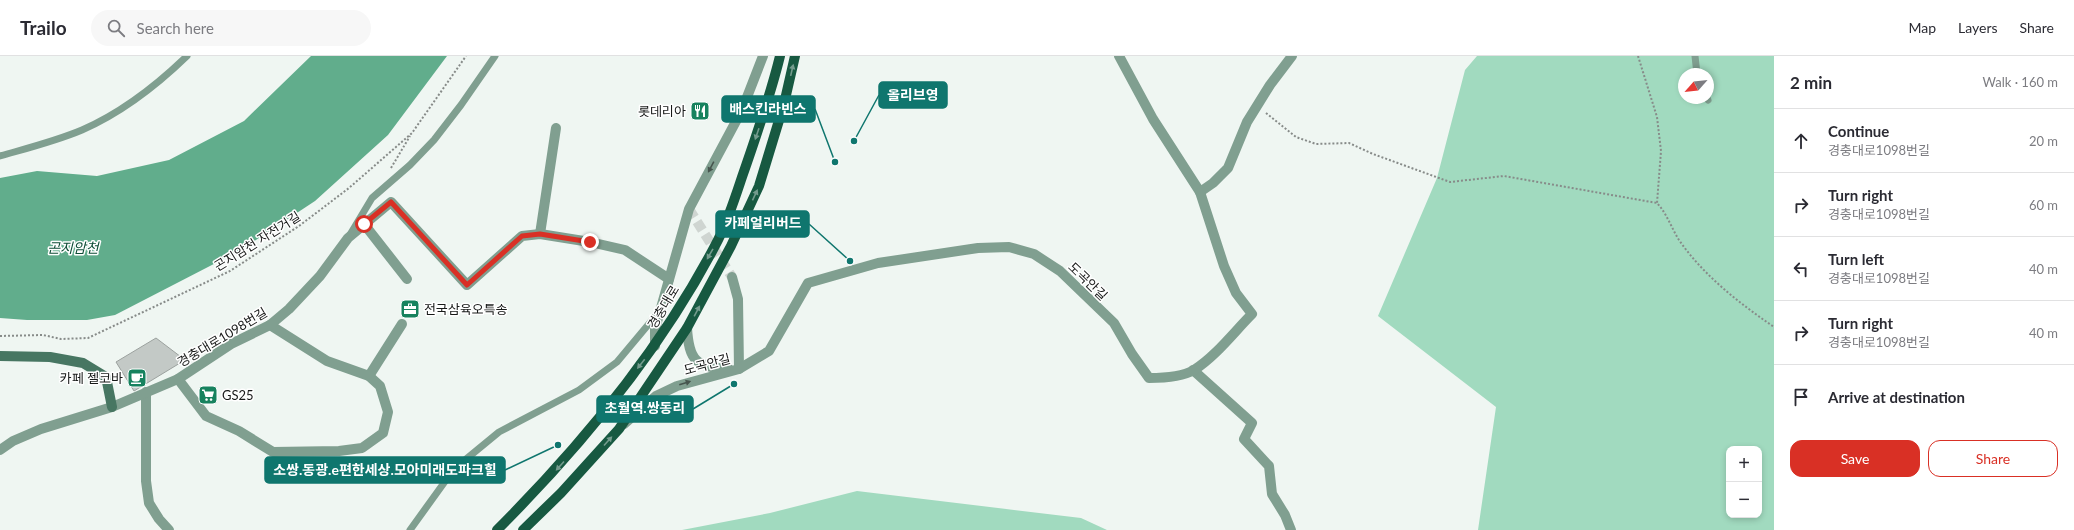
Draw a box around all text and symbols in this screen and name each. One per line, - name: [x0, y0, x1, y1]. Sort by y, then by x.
- search box: [91, 10, 371, 46]
- text: Trailo: [20, 16, 67, 39]
- icon: search: [105, 17, 127, 39]
- text: Search here: [137, 19, 214, 37]
- text: Map: [1908, 19, 1936, 36]
- text: Layers: [1958, 19, 1998, 36]
- text: Share: [2020, 19, 2054, 36]
- one-way arrow: [789, 64, 795, 76]
- north arrow: [1678, 68, 1714, 104]
- text: 2 min: [1790, 72, 1832, 93]
- text: Walk · 160 m: [1982, 74, 2058, 90]
- callout: 올리브영: [879, 82, 947, 108]
- text: 올리브영: [887, 86, 939, 103]
- callout: 배스킨라빈스: [722, 96, 815, 122]
- restaurant icon: 롯데리아: [689, 100, 711, 122]
- text: 배스킨라빈스: [729, 100, 807, 117]
- place label: 롯데리아: [638, 103, 686, 119]
- text: Continue: [1828, 122, 1889, 140]
- one-way arrow: [754, 128, 760, 140]
- icon: ahead: [1790, 130, 1812, 152]
- text: 20 m: [2029, 133, 2058, 149]
- text: 경충대로1098번길: [1828, 142, 1930, 158]
- one-way arrow: [708, 161, 715, 173]
- text: Turn right: [1828, 186, 1893, 204]
- one-way arrow: [752, 189, 758, 200]
- icon: right: [1790, 194, 1812, 216]
- text: 60 m: [2029, 197, 2058, 213]
- text: 경충대로1098번길: [1828, 206, 1930, 222]
- street label: 곤지암천 자전거길: [211, 208, 303, 274]
- callout: 카페얼리버드: [716, 211, 809, 237]
- text: 카페얼리버드: [724, 214, 802, 231]
- route start: [355, 215, 373, 233]
- route end: [581, 233, 599, 251]
- water label: 곤지암천: [47, 239, 100, 256]
- one-way arrow: [706, 248, 713, 260]
- text: Turn left: [1828, 250, 1884, 268]
- icon: left: [1790, 258, 1812, 280]
- street label: 도곡안길: [1065, 259, 1111, 303]
- text: 40 m: [2029, 261, 2058, 277]
- text: 경충대로1098번길: [1828, 270, 1930, 286]
- street label: 경충대로: [644, 282, 682, 332]
- office icon: 전국삼육오특송: [399, 298, 421, 320]
- place label: 전국삼육오특송: [424, 301, 508, 317]
- street label: 경충대로1098번길: [174, 304, 270, 370]
- one-way arrow: [693, 305, 700, 317]
- text: Turn right: [1828, 314, 1893, 332]
- icon: right: [1790, 322, 1812, 344]
- text: 40 m: [2029, 325, 2058, 341]
- text: 경충대로1098번길: [1828, 334, 1930, 350]
- street label: 도곡안길: [682, 350, 732, 378]
- one-way arrow: [636, 359, 645, 370]
- cafe icon: 카페 젤코바: [126, 367, 148, 389]
- place label: 카페 젤코바: [60, 370, 123, 386]
- one-way arrow: [679, 380, 691, 386]
- supermarket icon: GS25: [197, 384, 219, 406]
- icon: arrive: [1790, 386, 1812, 408]
- place label: GS25: [222, 387, 254, 403]
- text: Arrive at destination: [1828, 388, 1965, 406]
- callout: 초월역.쌍동리: [597, 396, 693, 422]
- text: 초월역.쌍동리: [605, 399, 685, 416]
- one-way arrow: [603, 436, 612, 446]
- button: Save: [1790, 440, 1920, 477]
- button: Share: [1928, 440, 2058, 477]
- map controls: [1726, 446, 1762, 518]
- button: +: [1726, 446, 1762, 482]
- callout: 소쌍.동광.e편한세상.모아미래도파크힐: [265, 457, 505, 483]
- text: 소쌍.동광.e편한세상.모아미래도파크힐: [273, 461, 497, 478]
- one-way arrow: [555, 461, 564, 471]
- button: −: [1726, 482, 1762, 518]

